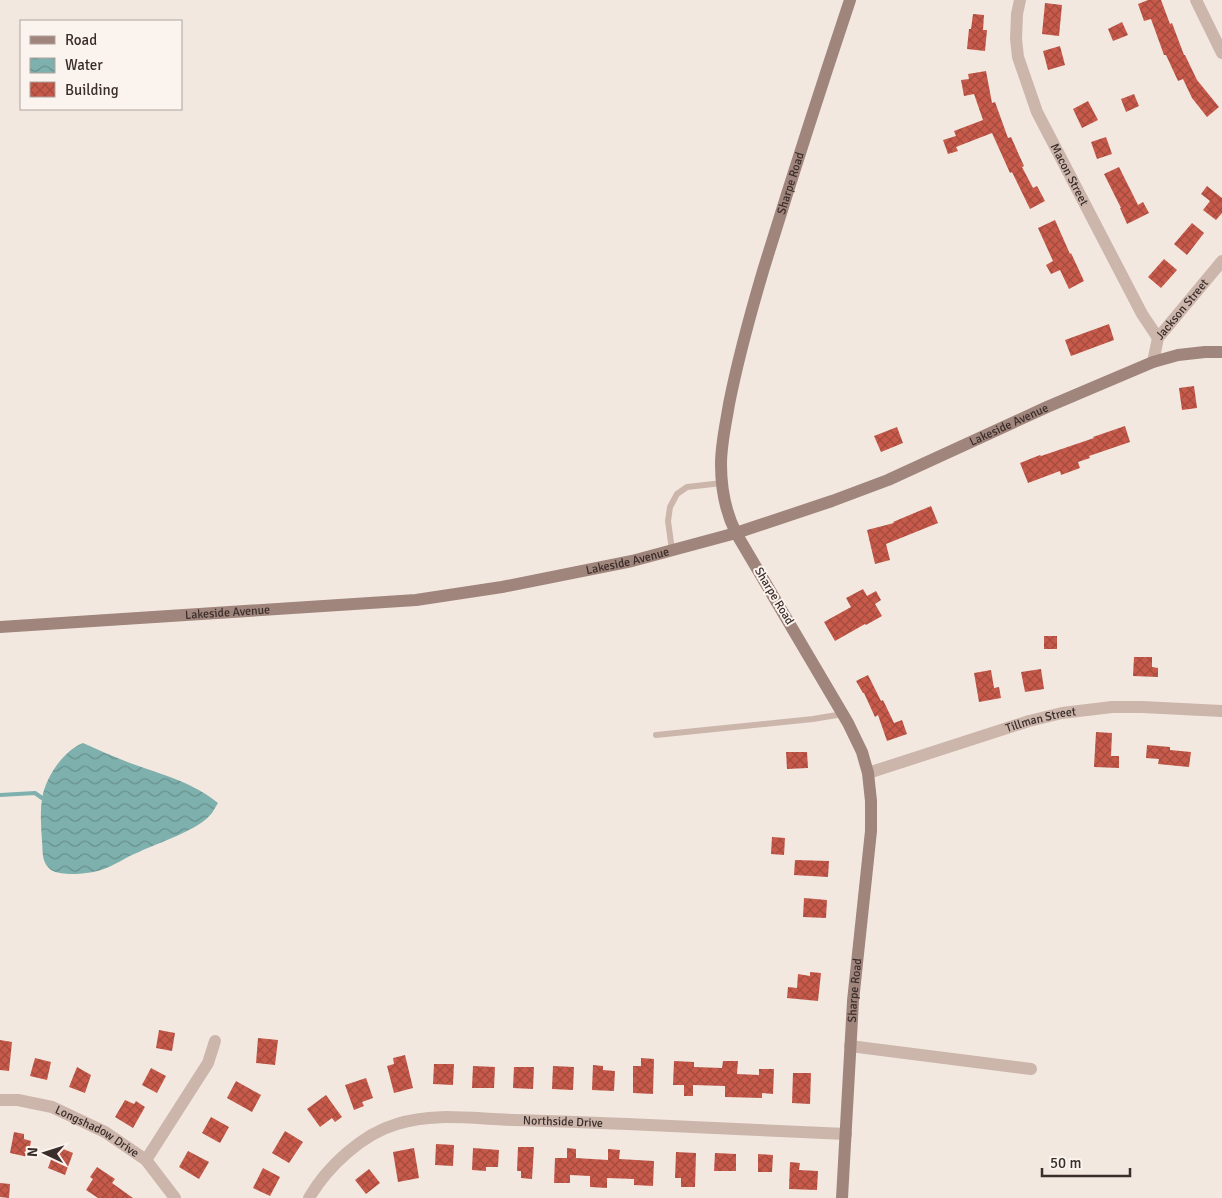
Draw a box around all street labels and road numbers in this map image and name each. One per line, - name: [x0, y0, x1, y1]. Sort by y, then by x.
- street label: Macon Street: [1047, 141, 1092, 208]
- street label: Sharpe Road: [774, 150, 807, 216]
- street label: Jackson Street: [1152, 276, 1212, 343]
- street label: Lakeside Avenue: [967, 400, 1051, 449]
- street label: Lakeside Avenue: [584, 544, 671, 578]
- street label: Sharpe Road: [751, 565, 797, 627]
- street label: Lakeside Avenue: [185, 602, 271, 622]
- street label: Tillman Street: [1004, 704, 1077, 736]
- street label: Sharpe Road: [844, 958, 865, 1023]
- street label: Longshadow Drive: [53, 1102, 142, 1160]
- street label: Northside Drive: [523, 1113, 603, 1130]

